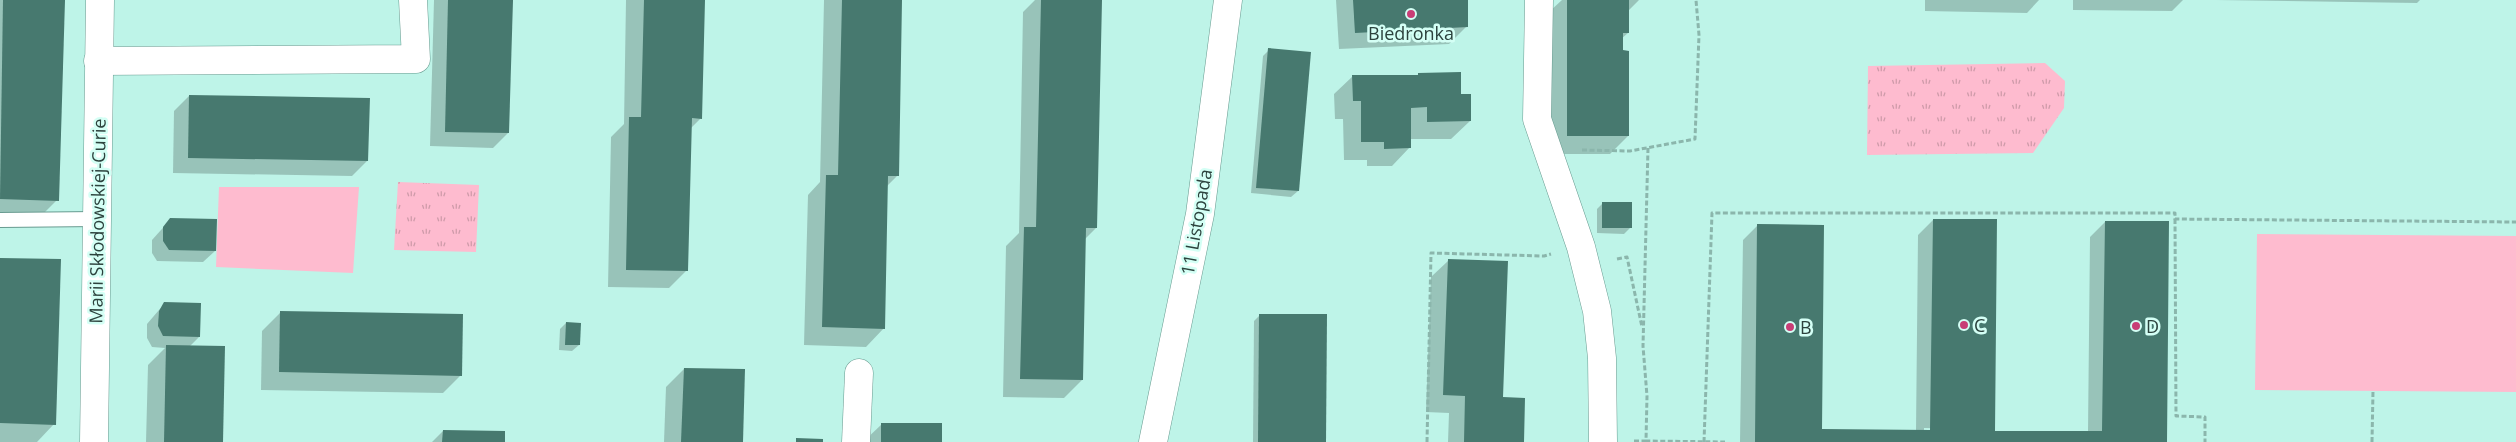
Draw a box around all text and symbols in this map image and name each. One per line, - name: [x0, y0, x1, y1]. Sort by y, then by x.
- marker: Biedronka: [1405, 8, 1417, 20]
- place label: Biedronka: [1368, 21, 1454, 45]
- street label: Marii Skłodowskiej-Curie: [83, 118, 111, 324]
- street label: 11 Listopada: [1175, 167, 1217, 277]
- place label: C: [1974, 313, 1985, 337]
- place label: D: [2146, 314, 2159, 338]
- place label: B: [1800, 315, 1812, 339]
- marker: C: [1958, 319, 1970, 331]
- marker: D: [2130, 320, 2142, 332]
- marker: B: [1784, 321, 1796, 333]

